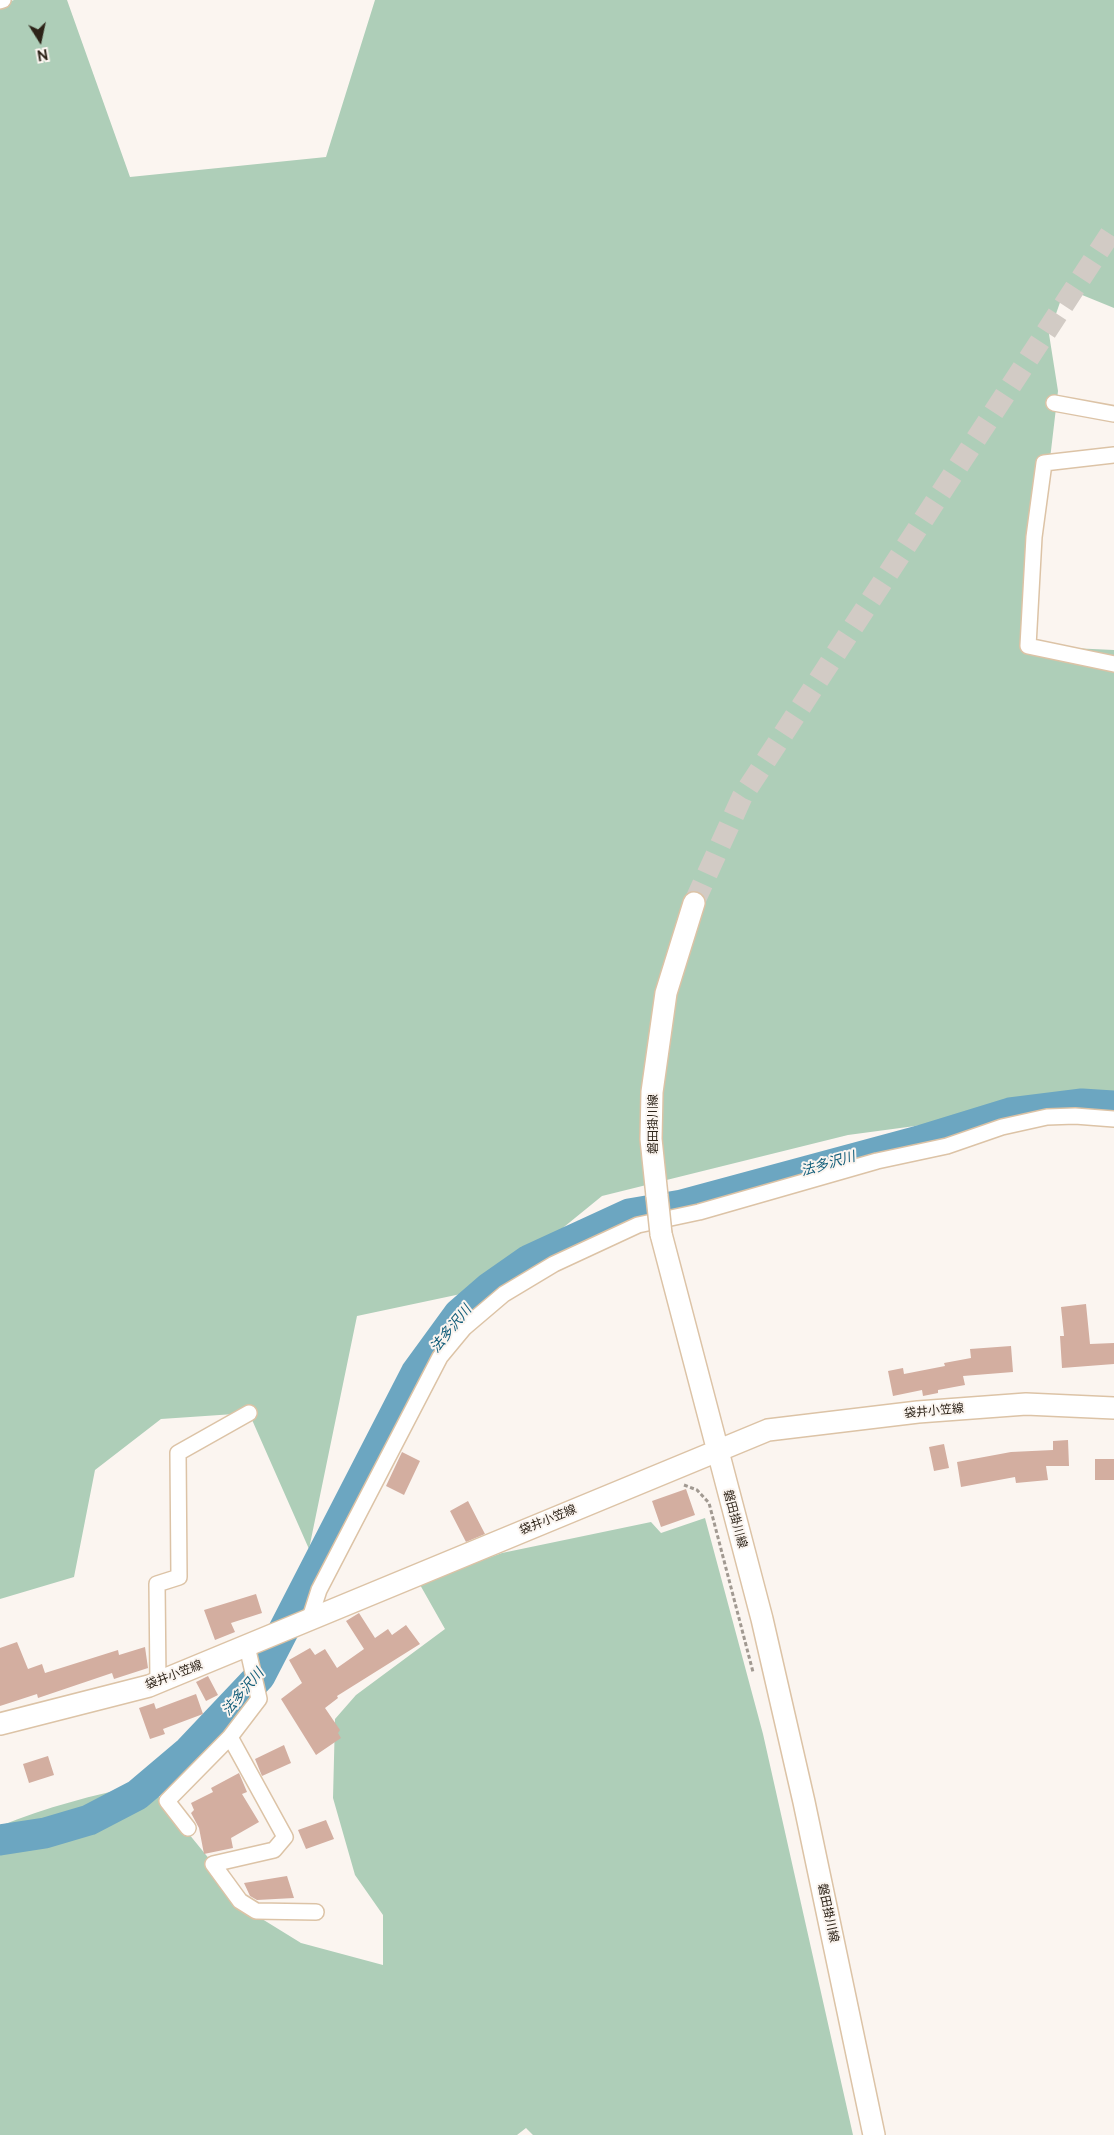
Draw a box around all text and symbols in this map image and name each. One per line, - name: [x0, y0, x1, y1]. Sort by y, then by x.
- north arrow: [15, 15, 65, 65]
- text: N: [36, 46, 49, 64]
- street label: 磐田掛川線: [646, 1094, 660, 1154]
- water label: 法多沢川: [799, 1148, 857, 1180]
- water label: 法多沢川: [427, 1302, 475, 1356]
- street label: 袋井小笠線: [903, 1401, 965, 1421]
- street label: 磐田掛川線: [720, 1488, 750, 1550]
- street label: 袋井小笠線: [517, 1502, 579, 1538]
- street label: 袋井小笠線: [143, 1658, 205, 1692]
- water label: 法多沢川: [219, 1665, 267, 1719]
- street label: 磐田掛川線: [815, 1882, 841, 1944]

